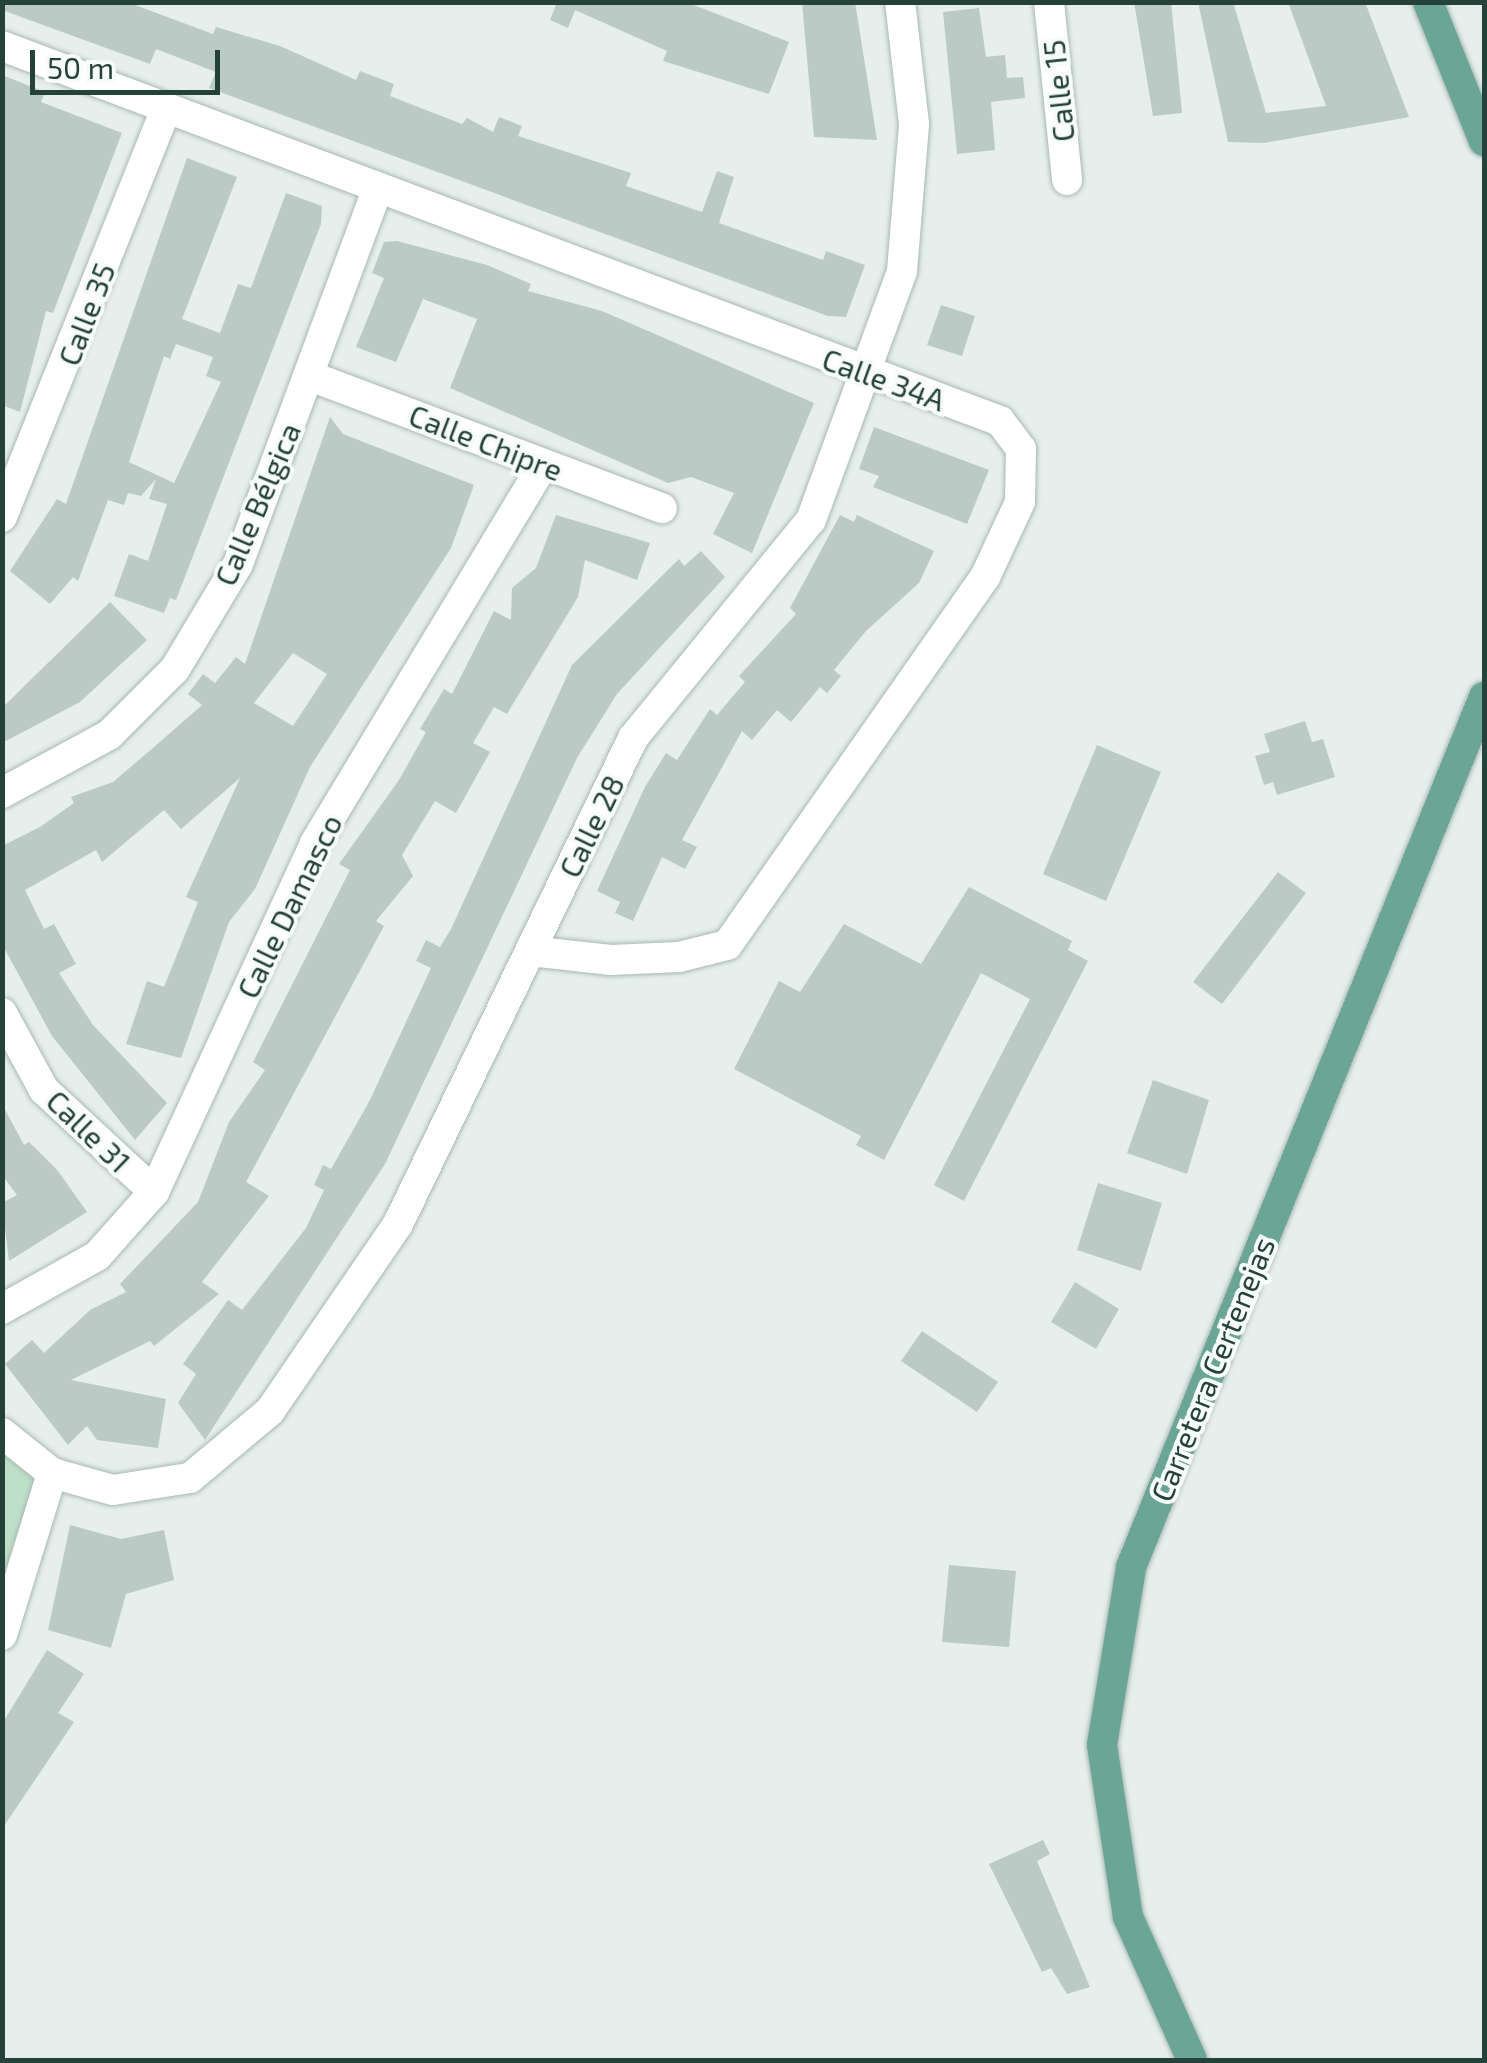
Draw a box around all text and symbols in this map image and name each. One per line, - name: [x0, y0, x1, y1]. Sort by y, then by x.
- scale bar: [35, 30, 225, 92]
- street label: Calle 15: [1035, 38, 1081, 144]
- text: 50 m: [47, 49, 114, 85]
- street label: Calle 35: [50, 258, 122, 370]
- street label: Calle 34A: [818, 340, 950, 418]
- street label: Calle Chipre: [404, 396, 568, 488]
- street label: Calle Bélgica: [207, 417, 307, 591]
- street label: Calle 28: [551, 769, 631, 883]
- street label: Calle Damasco: [229, 808, 349, 1004]
- street label: Calle 31: [40, 1082, 138, 1180]
- street label: Carretera Certenejas: [1143, 1232, 1281, 1506]

